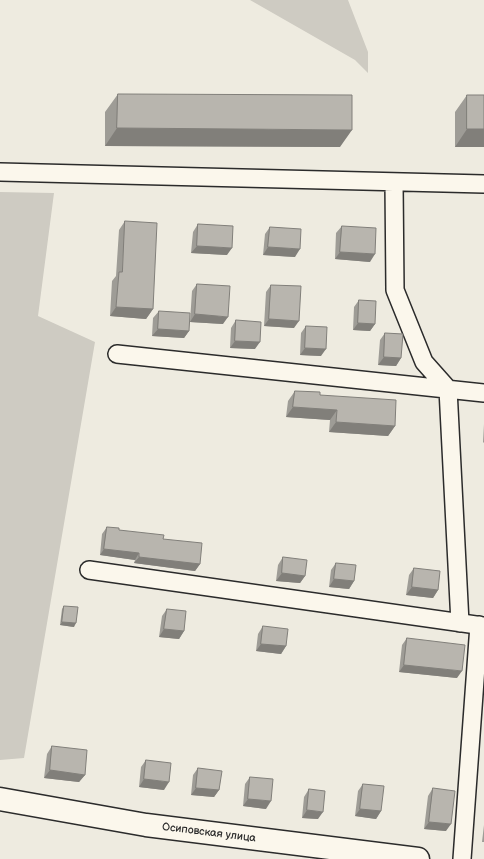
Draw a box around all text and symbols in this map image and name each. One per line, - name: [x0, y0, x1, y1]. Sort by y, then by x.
- street label: Осиповская улица: [161, 821, 257, 845]

